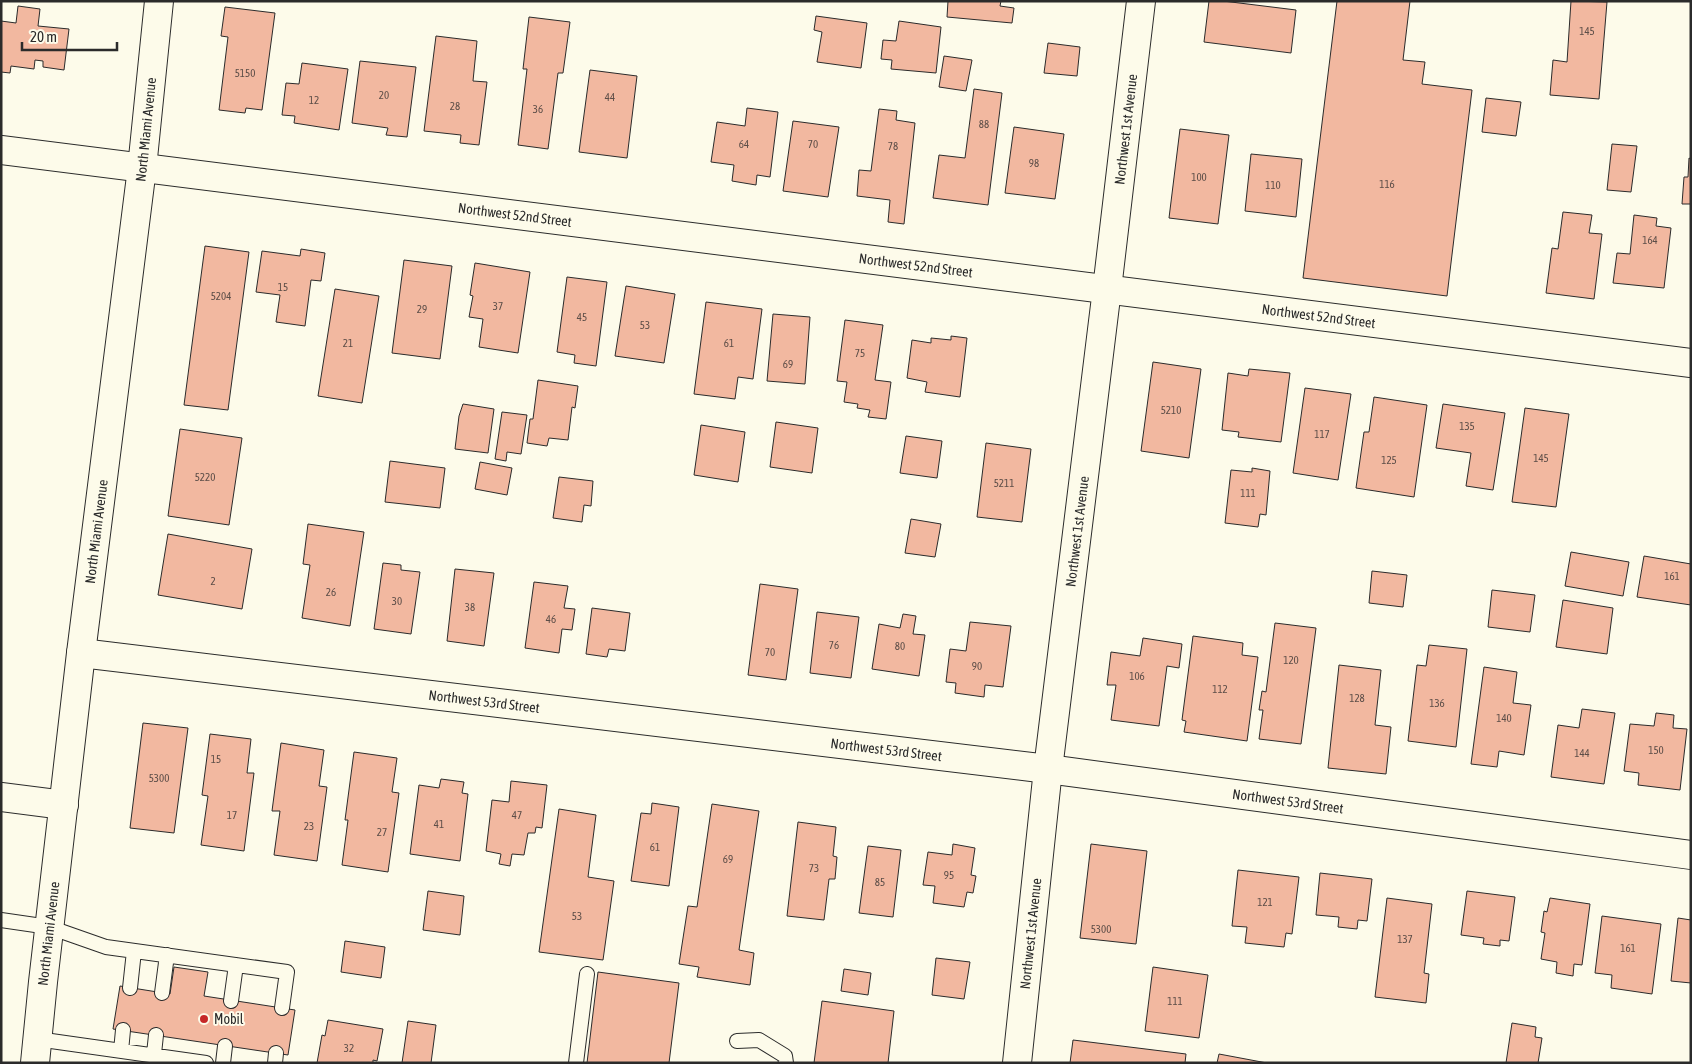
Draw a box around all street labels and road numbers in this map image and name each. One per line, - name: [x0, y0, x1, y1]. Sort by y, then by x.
- street label: Northwest 1st Avenue: [1111, 73, 1140, 186]
- street label: North Miami Avenue: [132, 77, 159, 183]
- street label: Northwest 52nd Street: [457, 200, 573, 230]
- street label: Northwest 52nd Street: [858, 250, 974, 280]
- street label: Northwest 52nd Street: [1261, 301, 1376, 331]
- street label: Northwest 1st Avenue: [1062, 475, 1092, 588]
- street label: North Miami Avenue: [82, 479, 111, 585]
- street label: Northwest 53rd Street: [428, 687, 541, 716]
- street label: Northwest 53rd Street: [830, 735, 943, 764]
- street label: Northwest 53rd Street: [1231, 786, 1344, 816]
- street label: Northwest 1st Avenue: [1017, 877, 1044, 990]
- street label: North Miami Avenue: [35, 881, 63, 987]

